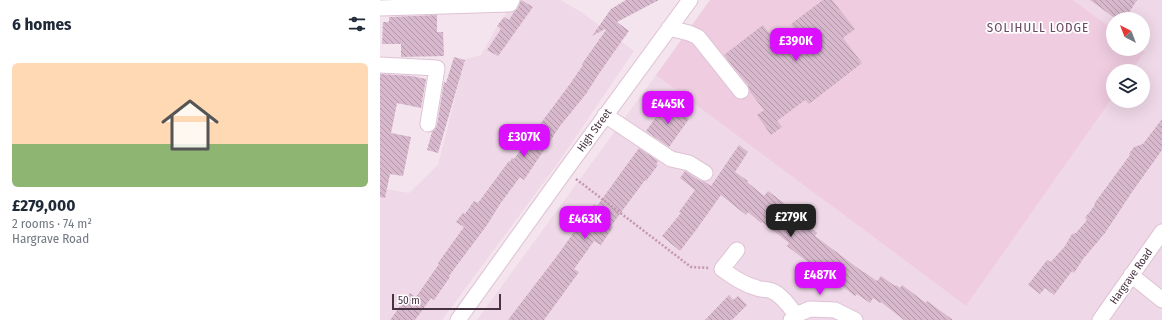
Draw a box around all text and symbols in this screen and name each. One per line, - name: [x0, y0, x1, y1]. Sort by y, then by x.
- north arrow: [1106, 12, 1150, 56]
- map controls: [1106, 12, 1150, 108]
- icon: filters: [346, 13, 368, 35]
- text: 6 homes: [12, 14, 71, 35]
- district label: SOLIHULL LODGE: [987, 20, 1089, 35]
- pin: £390K: [768, 28, 824, 62]
- text: £390K: [779, 33, 813, 48]
- button: layers: [1106, 64, 1150, 108]
- icon: home: [154, 89, 226, 161]
- pin: £445K: [640, 91, 696, 125]
- text: £445K: [651, 96, 685, 111]
- street label: High Street: [574, 106, 615, 154]
- pin: £307K: [496, 124, 552, 158]
- text: £307K: [508, 129, 540, 144]
- text: £279,000: [12, 195, 75, 216]
- pin: £279K: [763, 204, 819, 238]
- pin: £463K: [557, 206, 613, 240]
- text: £279K: [775, 209, 807, 224]
- text: £463K: [568, 211, 602, 226]
- text: 2 rooms · 74 m²: [12, 216, 92, 231]
- text: Hargrave Road: [12, 231, 89, 246]
- street label: Hargrave Road: [1107, 246, 1155, 307]
- pin: £487K: [792, 262, 848, 296]
- text: £487K: [804, 267, 836, 282]
- scale bar: [392, 292, 501, 311]
- text: 50 m: [398, 294, 420, 307]

